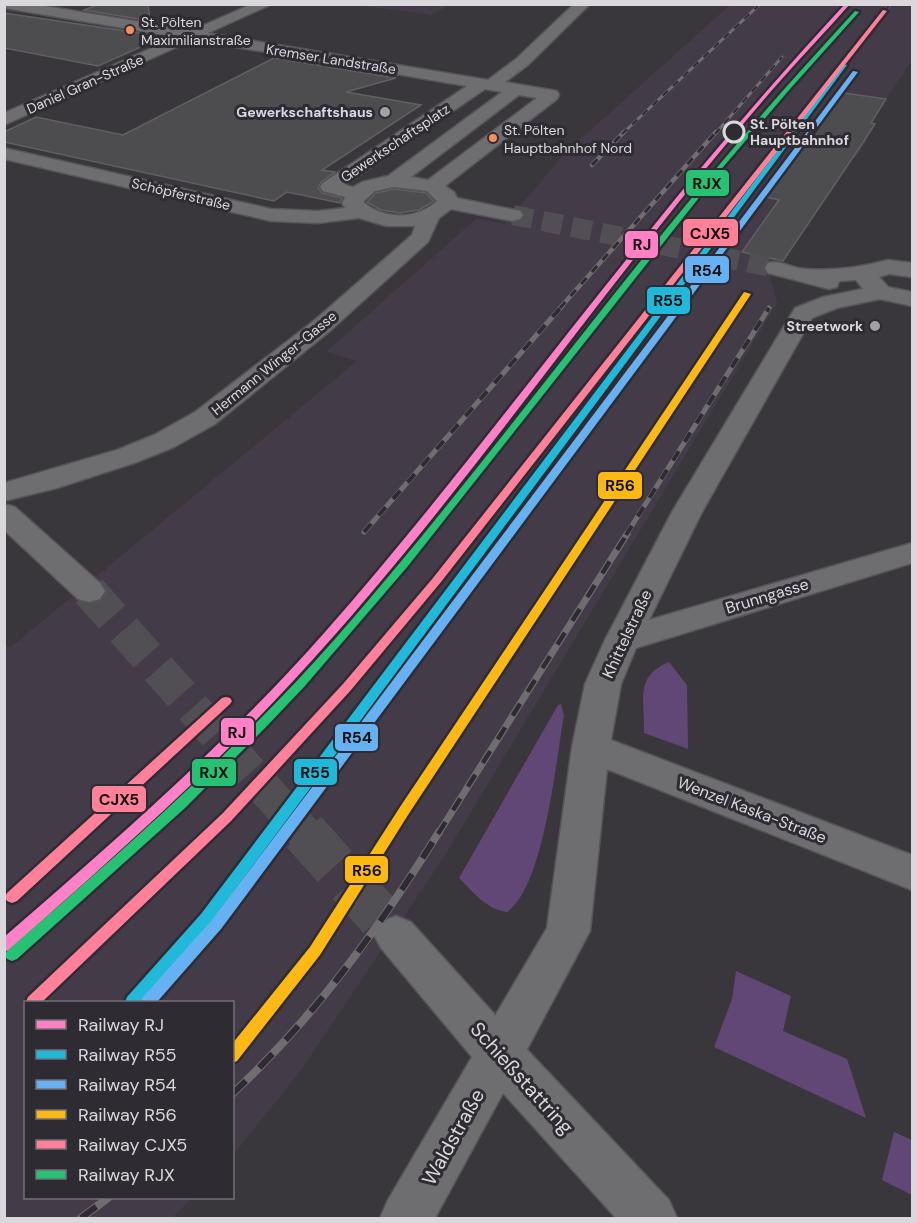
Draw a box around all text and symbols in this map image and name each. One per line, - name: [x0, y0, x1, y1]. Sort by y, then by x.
- place label: St. Pölten Maximilianstraße: [141, 13, 251, 49]
- marker: St. Pölten Maximilianstraße: [124, 24, 136, 36]
- street label: Kremser Landstraße: [265, 40, 397, 78]
- street label: Daniel Gran-Straße: [24, 50, 146, 118]
- street label: Gewerkschaftsplatz: [337, 100, 453, 186]
- place label: Gewerkschaftshaus: [236, 103, 373, 121]
- marker: Gewerkschaftshaus: [378, 105, 392, 119]
- place label: St. Pölten Hauptbahnhof: [750, 115, 849, 149]
- place label: St. Pölten Hauptbahnhof Nord: [504, 121, 632, 157]
- marker: St. Pölten Hauptbahnhof: [723, 121, 745, 143]
- marker: St. Pölten Hauptbahnhof Nord: [487, 132, 499, 144]
- line badge: RJX: [685, 169, 730, 197]
- text: RJX: [692, 173, 722, 194]
- street label: Schöpferstraße: [130, 174, 232, 214]
- line badge: CJX5: [682, 218, 739, 247]
- text: CJX5: [690, 223, 730, 244]
- line badge: RJ: [624, 230, 659, 259]
- text: RJ: [633, 234, 651, 255]
- line badge: R54: [684, 255, 730, 284]
- text: R54: [692, 260, 722, 281]
- line badge: R55: [646, 286, 691, 315]
- text: R55: [653, 290, 683, 311]
- street label: Hermann Winger-Gasse: [208, 307, 340, 419]
- place label: Streetwork: [786, 317, 863, 335]
- marker: Streetwork: [868, 319, 882, 333]
- line badge: R56: [597, 471, 643, 500]
- text: R56: [605, 475, 635, 496]
- street label: Brunngasse: [723, 573, 811, 619]
- street label: Khittelstraße: [597, 586, 657, 682]
- line badge: RJ: [220, 717, 255, 746]
- text: RJ: [228, 722, 246, 743]
- line badge: R54: [334, 723, 379, 752]
- text: R54: [342, 727, 372, 748]
- line badge: RJX: [191, 758, 237, 787]
- line badge: R55: [293, 758, 338, 786]
- text: RJX: [199, 762, 229, 783]
- text: R55: [300, 762, 330, 783]
- street label: Wenzel Kaska-Straße: [675, 772, 829, 848]
- line badge: CJX5: [91, 785, 147, 813]
- text: CJX5: [99, 789, 139, 810]
- line badge: R56: [344, 855, 389, 884]
- text: R56: [352, 860, 382, 881]
- legend: [24, 1001, 234, 1199]
- text: Railway RJ: [78, 1013, 164, 1037]
- street label: Schießstattring: [465, 1016, 579, 1140]
- text: Railway R55: [78, 1043, 177, 1067]
- text: Railway R54: [78, 1073, 177, 1097]
- street label: Waldstraße: [416, 1084, 490, 1190]
- text: Railway R56: [78, 1103, 177, 1127]
- text: Railway CJX5: [78, 1133, 187, 1157]
- text: Railway RJX: [78, 1163, 175, 1187]

